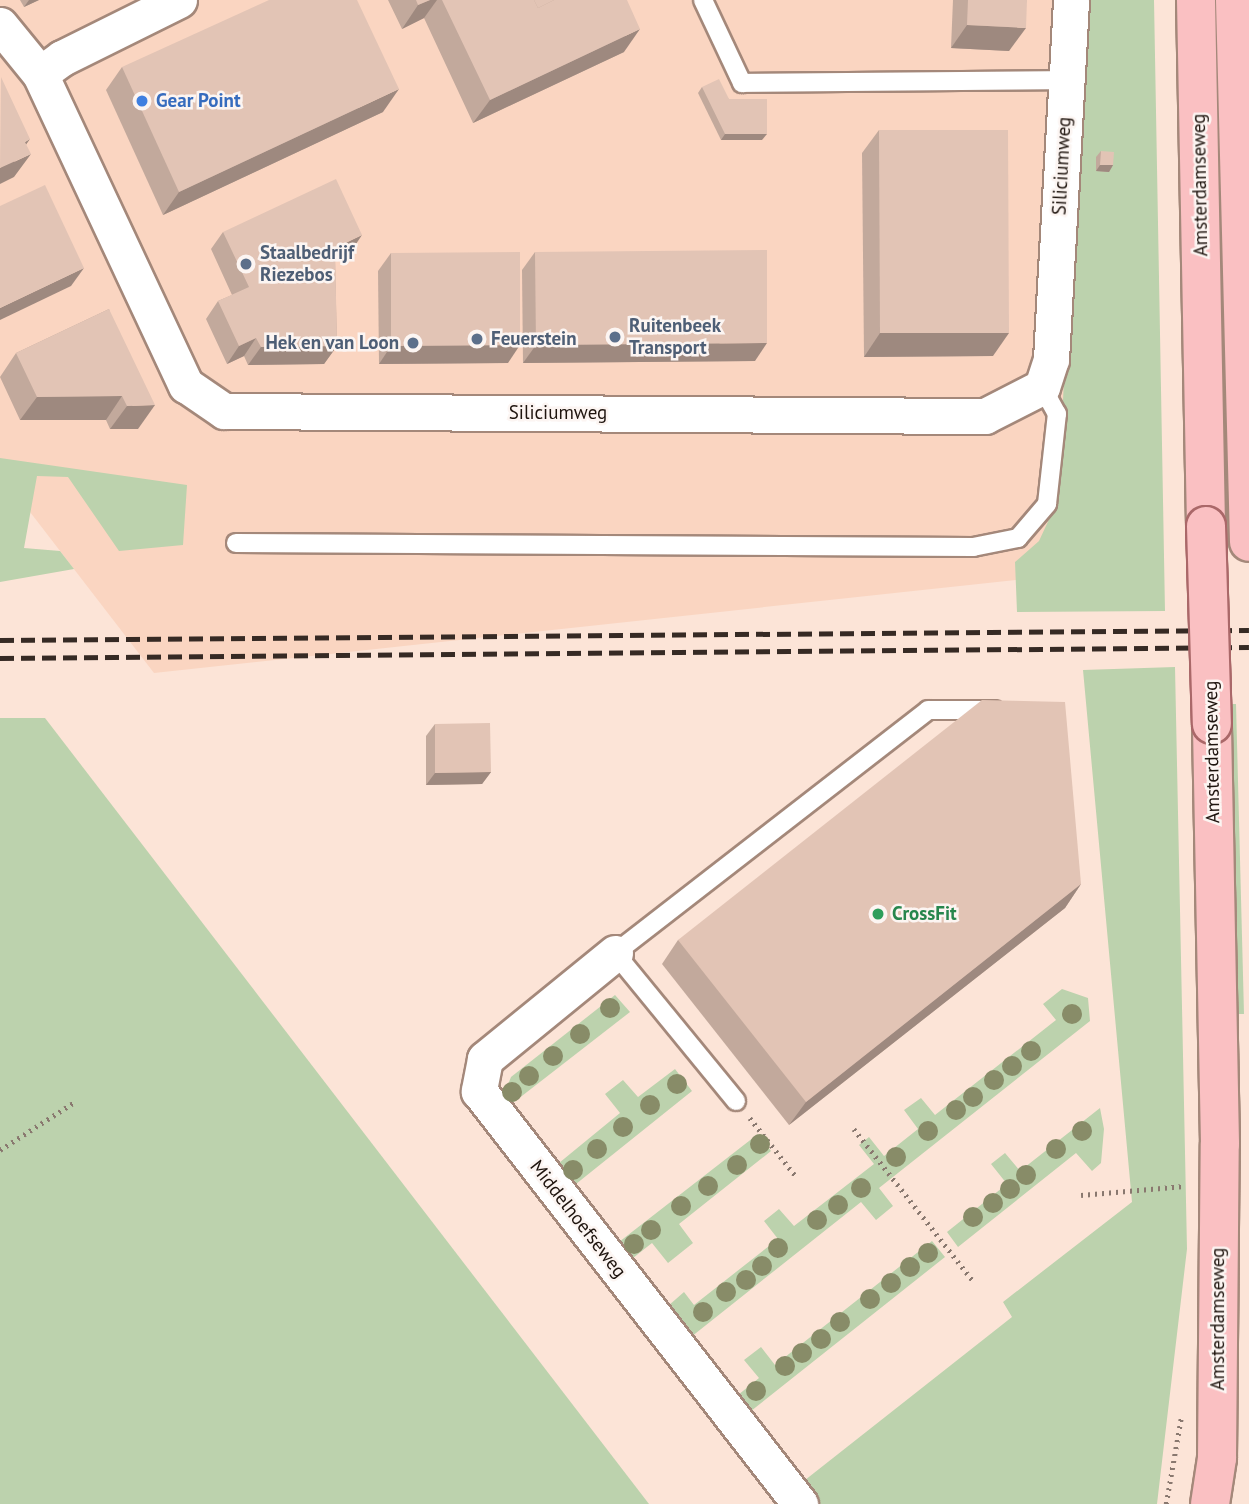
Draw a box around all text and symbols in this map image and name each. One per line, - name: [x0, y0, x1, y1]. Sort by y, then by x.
- place label: Gear Point: [156, 90, 241, 112]
- marker: Gear Point: [134, 93, 150, 109]
- street label: Amsterdamseweg: [1187, 113, 1213, 257]
- street label: Siliciumweg: [1048, 116, 1076, 216]
- place label: Staalbedrijf Riezebos: [260, 242, 354, 286]
- marker: Staalbedrijf Riezebos: [238, 256, 254, 272]
- place label: Ruitenbeek Transport: [629, 315, 721, 359]
- place label: Feuerstein: [491, 328, 577, 350]
- marker: Ruitenbeek Transport: [607, 329, 623, 345]
- marker: Feuerstein: [469, 331, 485, 347]
- place label: Hek en van Loon: [265, 332, 399, 354]
- marker: Hek en van Loon: [405, 335, 421, 351]
- street label: Siliciumweg: [509, 402, 607, 424]
- street label: Amsterdamseweg: [1199, 680, 1225, 824]
- place label: CrossFit: [892, 903, 957, 925]
- marker: CrossFit: [870, 906, 886, 922]
- street label: Middelhoefseweg: [525, 1156, 631, 1282]
- street label: Amsterdamseweg: [1207, 1248, 1229, 1390]

